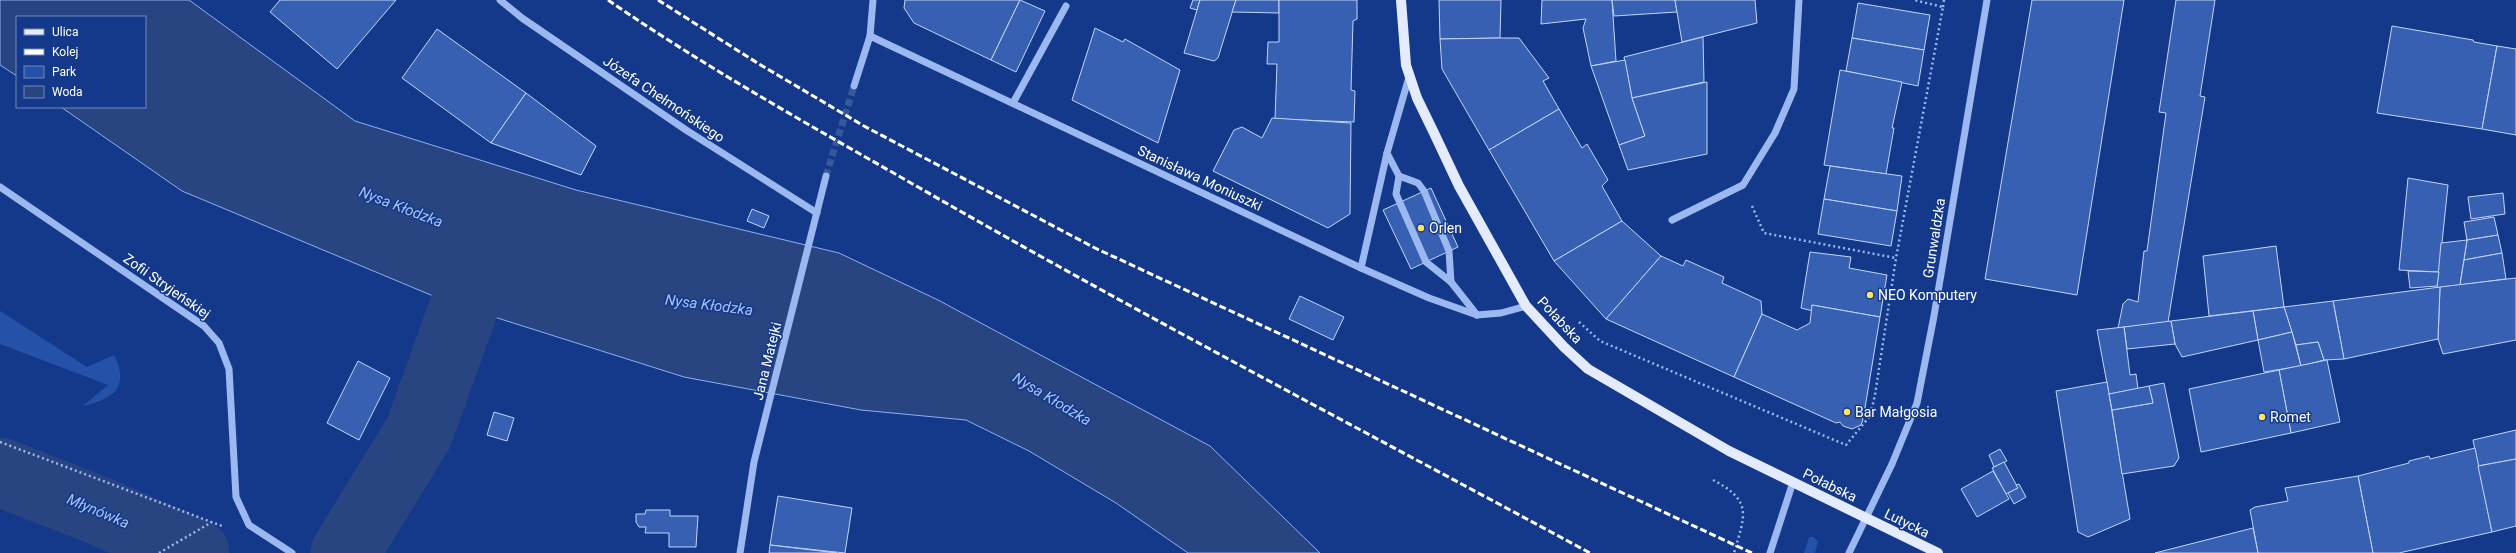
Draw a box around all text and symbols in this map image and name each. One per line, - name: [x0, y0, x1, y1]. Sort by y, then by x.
- legend: [16, 16, 146, 108]
- text: Ulica: [52, 25, 78, 39]
- text: Kolej: [52, 45, 78, 59]
- street label: Józefa Chełmońskiego: [600, 52, 728, 146]
- text: Park: [52, 65, 77, 79]
- text: Woda: [52, 85, 83, 99]
- street label: Stanisława Moniuszki: [1135, 142, 1265, 214]
- water label: Nysa Kłodzka: [356, 183, 446, 231]
- street label: Grunwaldzka: [1920, 197, 1948, 279]
- place label: Orlen: [1429, 220, 1462, 236]
- marker: Orlen: [1416, 223, 1426, 233]
- street label: Zofii Stryjeńskiej: [121, 250, 213, 322]
- place label: NEO Komputery: [1878, 287, 1977, 303]
- marker: NEO Komputery: [1865, 290, 1875, 300]
- water label: Nysa Kłodzka: [664, 291, 754, 319]
- street label: Połabska: [1534, 293, 1586, 347]
- street label: Jana Matejki: [750, 320, 784, 402]
- water label: Nysa Kłodzka: [1009, 369, 1095, 430]
- place label: Bar Małgosia: [1855, 404, 1937, 420]
- marker: Bar Małgosia: [1842, 407, 1852, 417]
- place label: Romet: [2270, 409, 2311, 425]
- marker: Romet: [2257, 412, 2267, 422]
- street label: Połabska: [1800, 465, 1860, 505]
- water label: Młynówka: [64, 490, 132, 532]
- street label: Lutycka: [1882, 505, 1932, 541]

